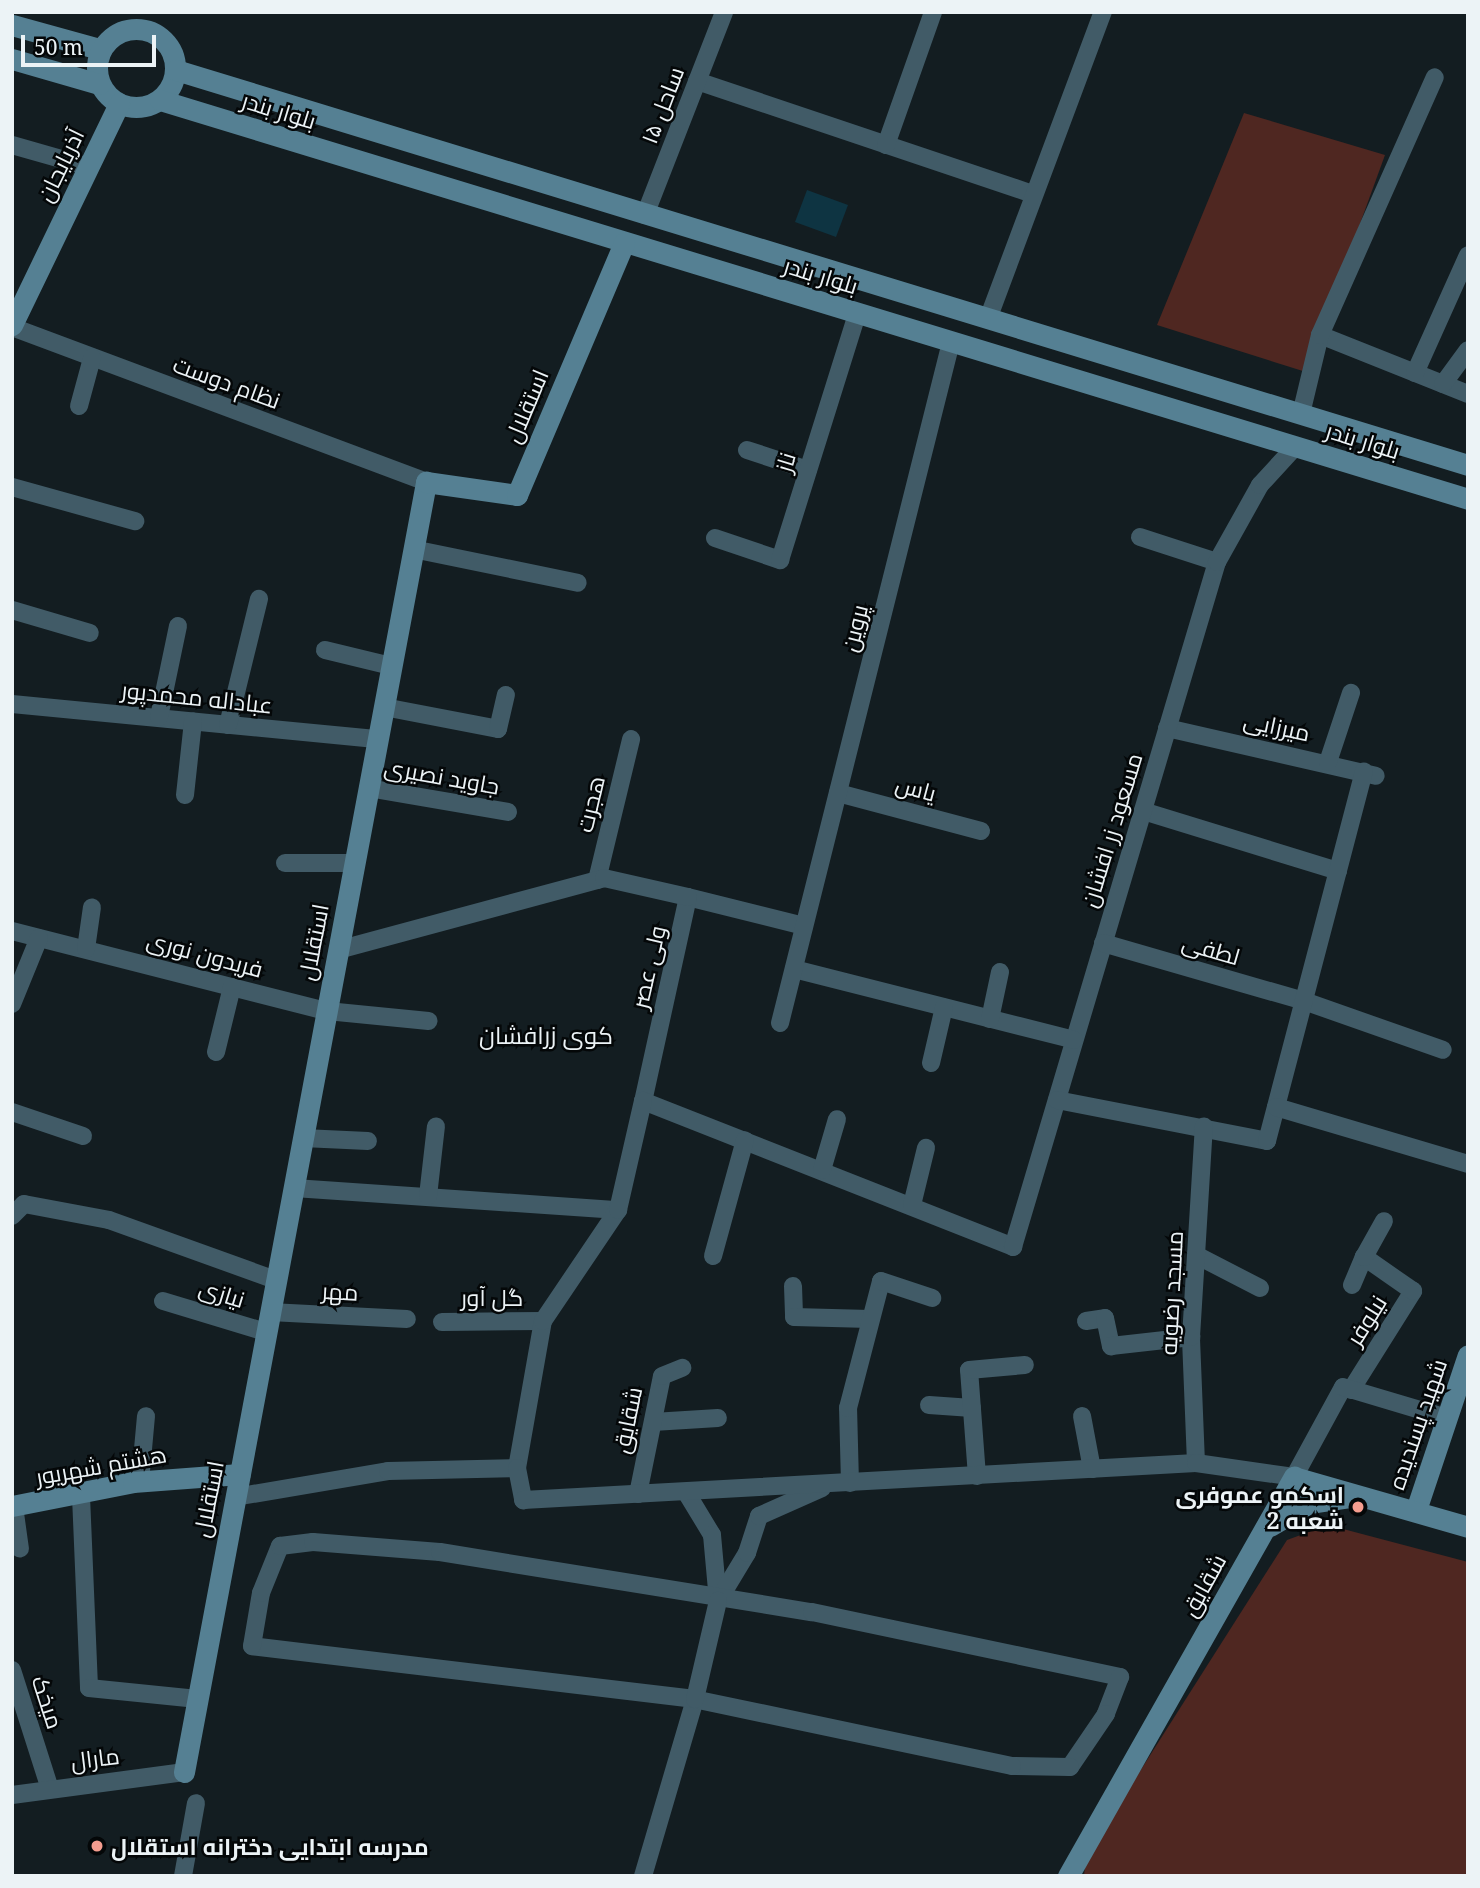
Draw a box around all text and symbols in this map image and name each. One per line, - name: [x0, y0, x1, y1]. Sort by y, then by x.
- scale bar: [24, 21, 159, 65]
- text: 50 m: [34, 33, 83, 61]
- street label: ساحل ۱۵: [635, 63, 689, 147]
- street label: بلوار بندر: [239, 86, 319, 134]
- street label: آذربایجان: [30, 124, 90, 206]
- street label: بلوار بندر: [781, 251, 861, 299]
- street label: نظام دوست: [170, 350, 284, 414]
- street label: استقلال: [498, 365, 554, 447]
- street label: بلوار بندر: [1323, 416, 1403, 464]
- street label: ناز: [769, 449, 801, 475]
- street label: پروین: [835, 601, 873, 655]
- street label: عباداله محمدپور: [120, 675, 274, 719]
- street label: میرزایی: [1241, 706, 1313, 746]
- street label: مسعود زر افشان: [1074, 750, 1148, 910]
- street label: جاوید نصیری: [382, 752, 502, 800]
- street label: یاس: [893, 769, 939, 807]
- street label: هجرت: [570, 773, 610, 835]
- street label: استقلال: [292, 901, 334, 983]
- street label: ولی عصر: [625, 923, 671, 1011]
- street label: فریدون نوری: [144, 925, 266, 983]
- street label: لطفی: [1179, 928, 1243, 970]
- district label: کوی زرافشان: [479, 1021, 613, 1049]
- street label: مسجد رضویه: [1154, 1230, 1188, 1356]
- street label: نیازی: [196, 1273, 248, 1313]
- street label: مهر: [321, 1276, 359, 1306]
- street label: گل آور: [461, 1283, 523, 1311]
- street label: نیلوفر: [1340, 1290, 1392, 1350]
- street label: شهید پسندیده: [1382, 1355, 1452, 1493]
- street label: شقایق: [607, 1384, 647, 1456]
- street label: هشتم شهریور: [33, 1440, 169, 1490]
- street label: استقلال: [187, 1458, 229, 1540]
- place label: اسکمو عموفری شعبه 2: [1175, 1480, 1344, 1534]
- marker: اسکمو عموفری شعبه 2: [1350, 1499, 1366, 1515]
- street label: شقایق: [1175, 1549, 1231, 1621]
- street label: میخک: [27, 1672, 69, 1732]
- street label: مارال: [69, 1741, 121, 1775]
- place label: مدرسه ابتدایی دخترانه استقلال: [111, 1832, 429, 1860]
- marker: مدرسه ابتدایی دخترانه استقلال: [89, 1838, 105, 1854]

